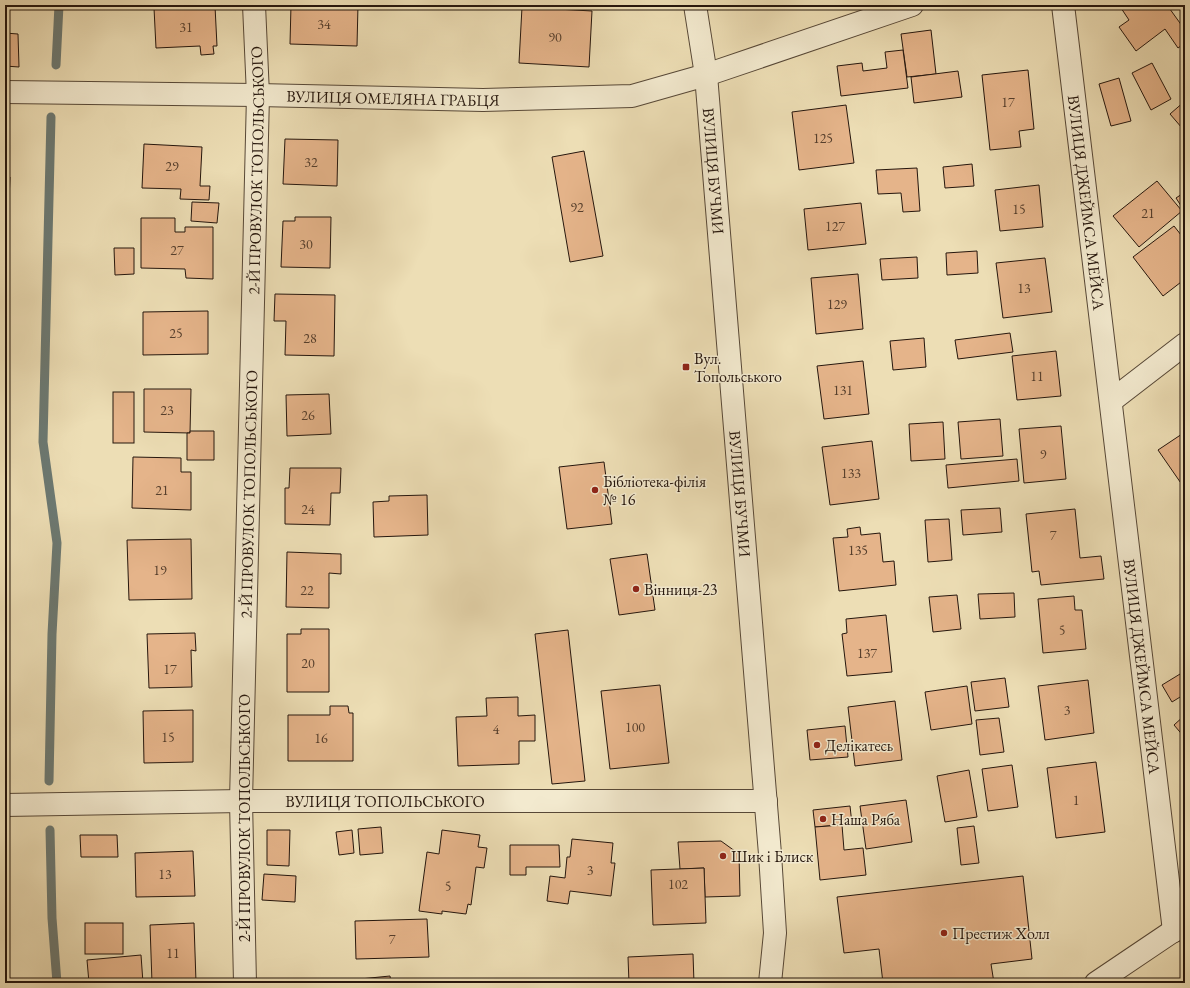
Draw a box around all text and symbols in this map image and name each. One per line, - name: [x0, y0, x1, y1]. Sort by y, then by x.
- house number: 34: [317, 15, 331, 33]
- house number: 31: [179, 18, 193, 36]
- house number: 90: [548, 28, 562, 46]
- street label: 2-Й ПРОВУЛОК ТОПОЛЬСЬКОГО: [243, 45, 269, 295]
- street label: ВУЛИЦЯ ОМЕЛЯНА ГРАБЦЯ: [286, 86, 500, 111]
- house number: 17: [1001, 93, 1015, 111]
- street label: ВУЛИЦЯ ДЖЕЙМСА МЕЙСА: [1063, 94, 1110, 312]
- street label: ВУЛИЦЯ БУЧМИ: [698, 107, 729, 235]
- house number: 125: [813, 129, 833, 147]
- house number: 32: [304, 153, 318, 171]
- house number: 29: [165, 157, 179, 175]
- house number: 92: [570, 198, 584, 216]
- house number: 15: [1012, 200, 1026, 218]
- house number: 21: [1141, 204, 1155, 222]
- house number: 127: [825, 217, 845, 235]
- house number: 30: [299, 235, 313, 253]
- house number: 27: [170, 241, 184, 259]
- house number: 13: [1017, 279, 1031, 297]
- house number: 129: [827, 295, 847, 313]
- house number: 25: [169, 324, 183, 342]
- house number: 28: [303, 329, 317, 347]
- place label: Вул. Топольського: [694, 348, 782, 387]
- marker: Вул. Топольського: [681, 362, 691, 372]
- house number: 11: [1030, 367, 1044, 385]
- street label: 2-Й ПРОВУЛОК ТОПОЛЬСЬКОГО: [235, 370, 262, 619]
- house number: 131: [833, 381, 853, 399]
- house number: 23: [160, 401, 174, 419]
- house number: 26: [301, 406, 315, 424]
- street label: ВУЛИЦЯ БУЧМИ: [724, 430, 756, 558]
- house number: 9: [1040, 445, 1047, 463]
- house number: 133: [841, 464, 861, 482]
- place label: Бібліотека-філія № 16: [603, 471, 706, 510]
- house number: 21: [155, 481, 169, 499]
- marker: Бібліотека-філія № 16: [590, 485, 600, 495]
- house number: 24: [301, 500, 315, 518]
- house number: 7: [1050, 526, 1057, 544]
- house number: 135: [848, 541, 868, 559]
- street label: ВУЛИЦЯ ДЖЕЙМСА МЕЙСА: [1118, 558, 1165, 776]
- house number: 19: [153, 561, 167, 579]
- place label: Вінниця-23: [644, 579, 718, 600]
- house number: 22: [300, 581, 314, 599]
- marker: Вінниця-23: [631, 584, 641, 594]
- house number: 5: [1059, 621, 1065, 639]
- house number: 137: [857, 644, 877, 662]
- house number: 20: [301, 654, 315, 672]
- house number: 17: [163, 660, 177, 678]
- street label: 2-Й ПРОВУЛОК ТОПОЛЬСЬКОГО: [234, 694, 255, 942]
- house number: 3: [1064, 701, 1071, 719]
- house number: 100: [625, 718, 645, 736]
- house number: 4: [493, 720, 500, 738]
- house number: 15: [161, 728, 175, 746]
- house number: 16: [314, 729, 328, 747]
- place label: Делікатесь: [825, 735, 893, 756]
- marker: Делікатесь: [812, 740, 822, 750]
- street label: ВУЛИЦЯ ТОПОЛЬСЬКОГО: [285, 791, 485, 812]
- house number: 1: [1073, 791, 1079, 809]
- place label: Наша Ряба: [831, 809, 901, 830]
- marker: Наша Ряба: [818, 814, 828, 824]
- place label: Шик і Блиск: [731, 846, 814, 867]
- marker: Шик і Блиск: [718, 851, 728, 861]
- house number: 3: [587, 861, 594, 879]
- house number: 13: [158, 865, 172, 883]
- house number: 102: [668, 875, 688, 893]
- house number: 5: [445, 877, 451, 895]
- place label: Престиж Холл: [952, 923, 1050, 944]
- marker: Престиж Холл: [939, 928, 949, 938]
- house number: 7: [389, 930, 396, 948]
- house number: 11: [166, 944, 180, 962]

